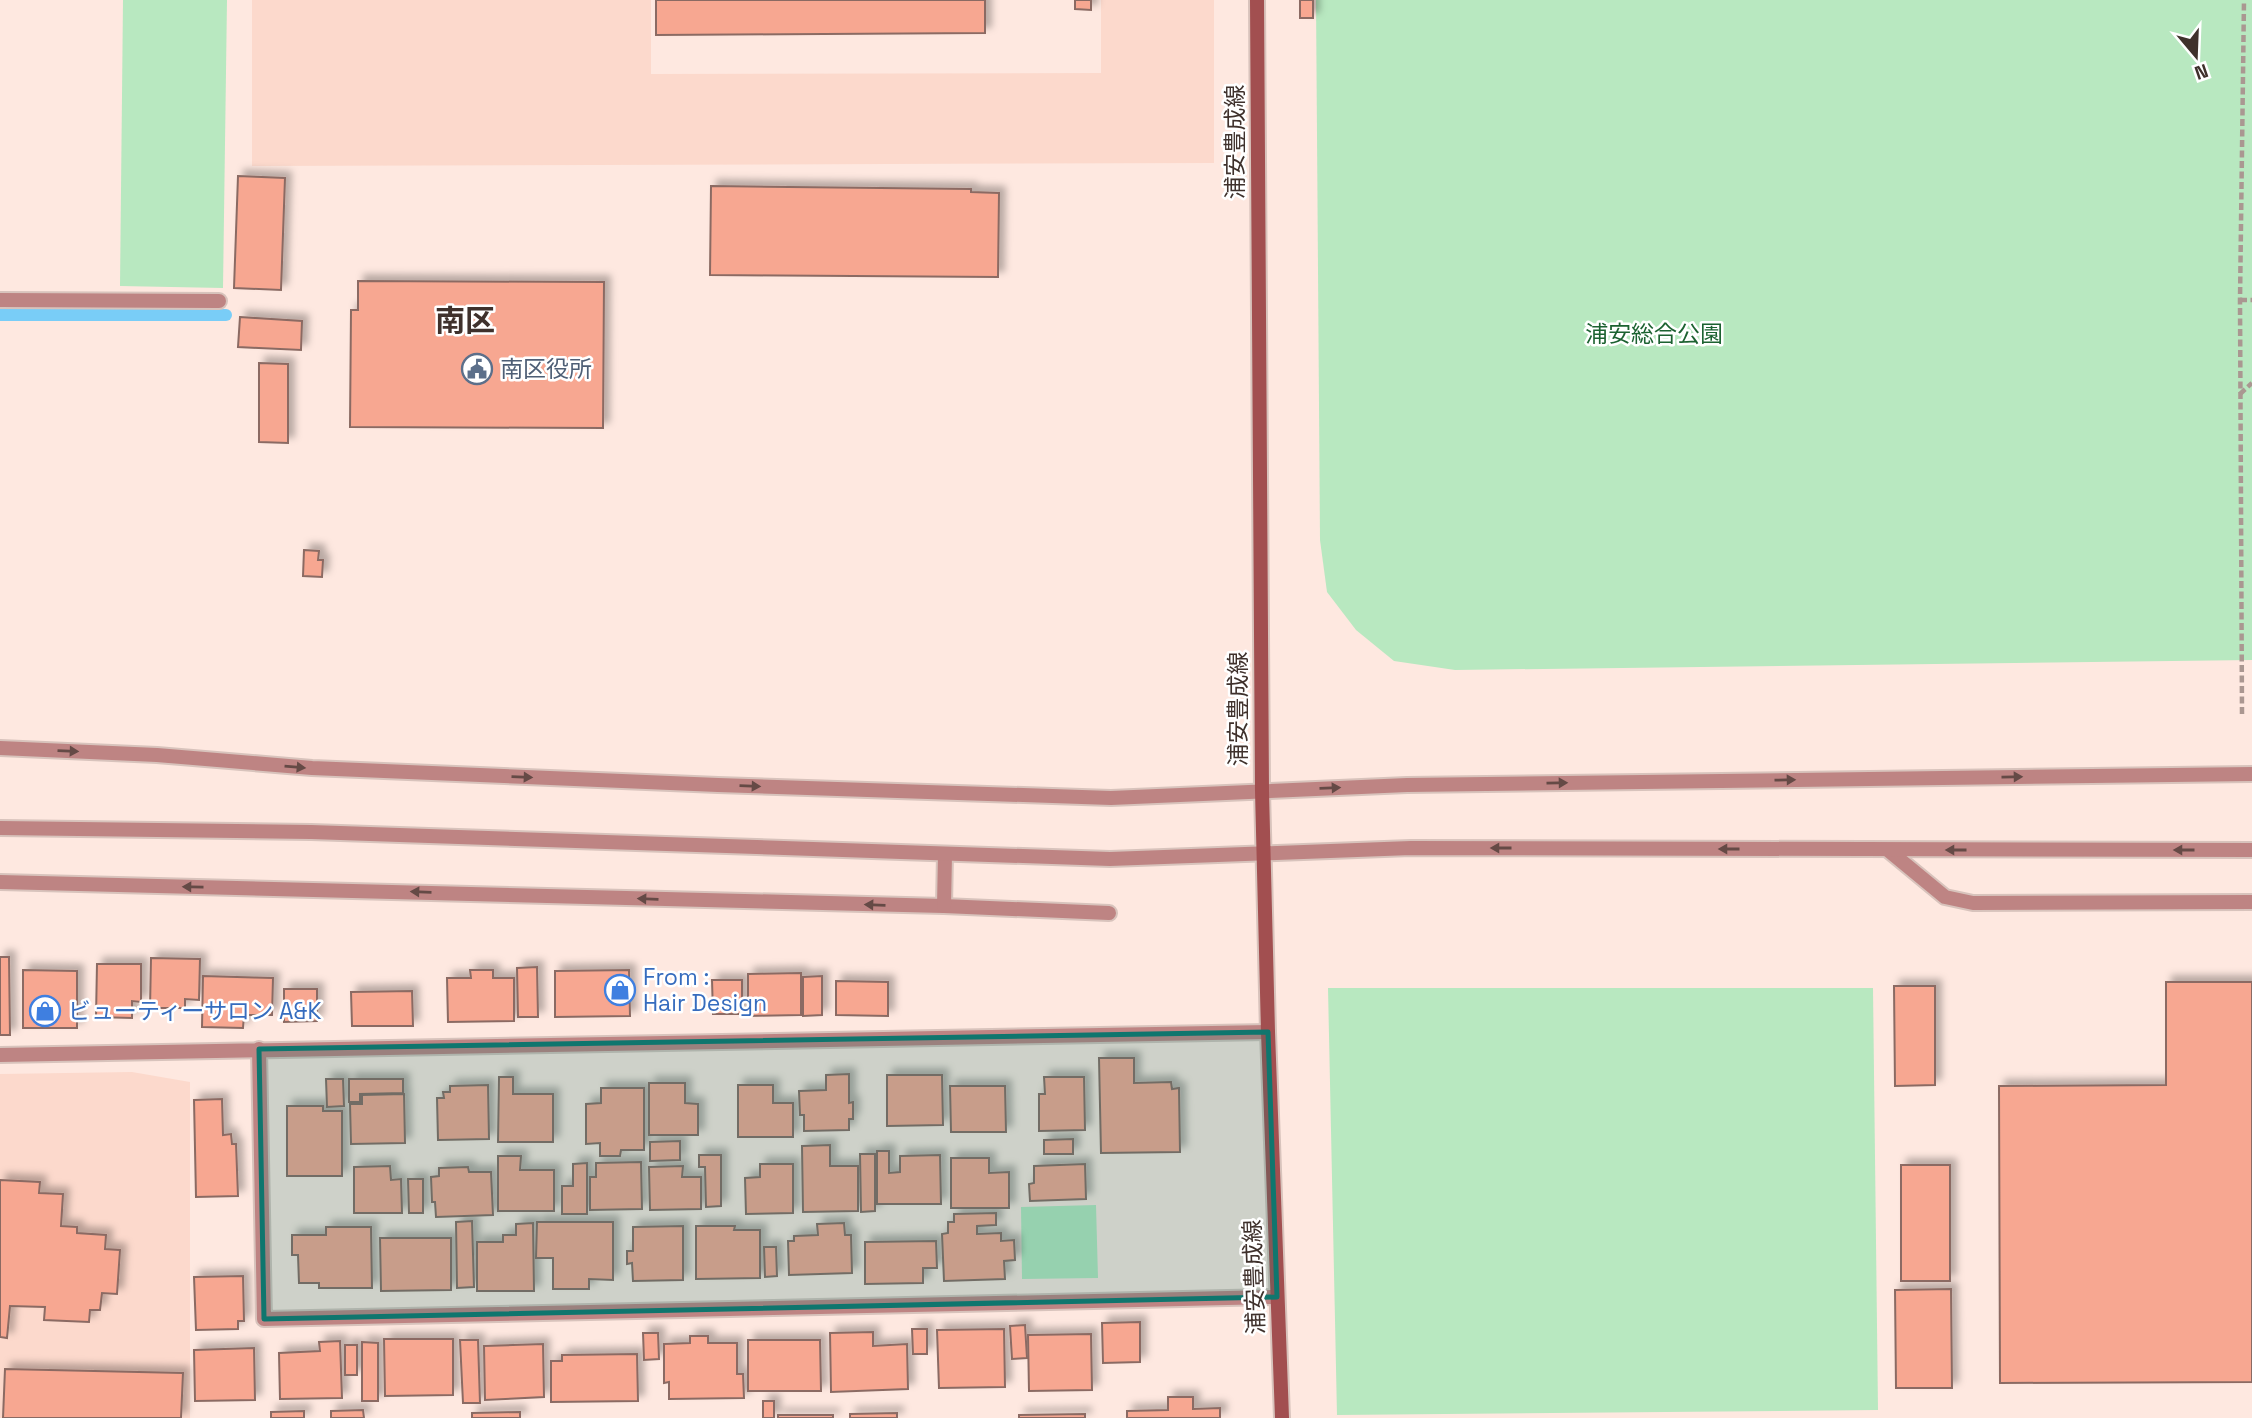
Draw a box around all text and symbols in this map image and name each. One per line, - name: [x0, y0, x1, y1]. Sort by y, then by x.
- north arrow: [2161, 21, 2231, 91]
- text: N: [2191, 58, 2211, 85]
- street label: 浦安豊成線: [1220, 85, 1250, 200]
- district label: 南区: [435, 301, 495, 340]
- park label: 浦安総合公園: [1585, 319, 1723, 349]
- public building icon: 南区役所: [460, 352, 494, 386]
- place label: 南区役所: [500, 354, 592, 384]
- street label: 浦安豊成線: [1223, 652, 1253, 767]
- one-way arrow: [57, 746, 79, 757]
- one-way arrow: [284, 762, 306, 773]
- one-way arrow: [512, 771, 534, 782]
- one-way arrow: [2001, 771, 2023, 783]
- one-way arrow: [1774, 774, 1796, 786]
- one-way arrow: [1547, 777, 1569, 789]
- one-way arrow: [739, 780, 761, 792]
- one-way arrow: [1319, 783, 1341, 794]
- one-way arrow: [1490, 842, 1512, 854]
- one-way arrow: [1718, 843, 1740, 855]
- one-way arrow: [1945, 844, 1967, 856]
- one-way arrow: [2173, 844, 2195, 856]
- one-way arrow: [182, 881, 204, 893]
- one-way arrow: [409, 887, 431, 898]
- one-way arrow: [637, 893, 659, 904]
- one-way arrow: [864, 899, 886, 910]
- place label: From : Hair Design: [643, 962, 767, 1018]
- shop icon: From : Hair Design: [603, 973, 637, 1007]
- shop icon: ビューティーサロン A&K: [28, 994, 62, 1028]
- place label: ビューティーサロン A&K: [68, 996, 321, 1026]
- street label: 浦安豊成線: [1237, 1219, 1271, 1335]

